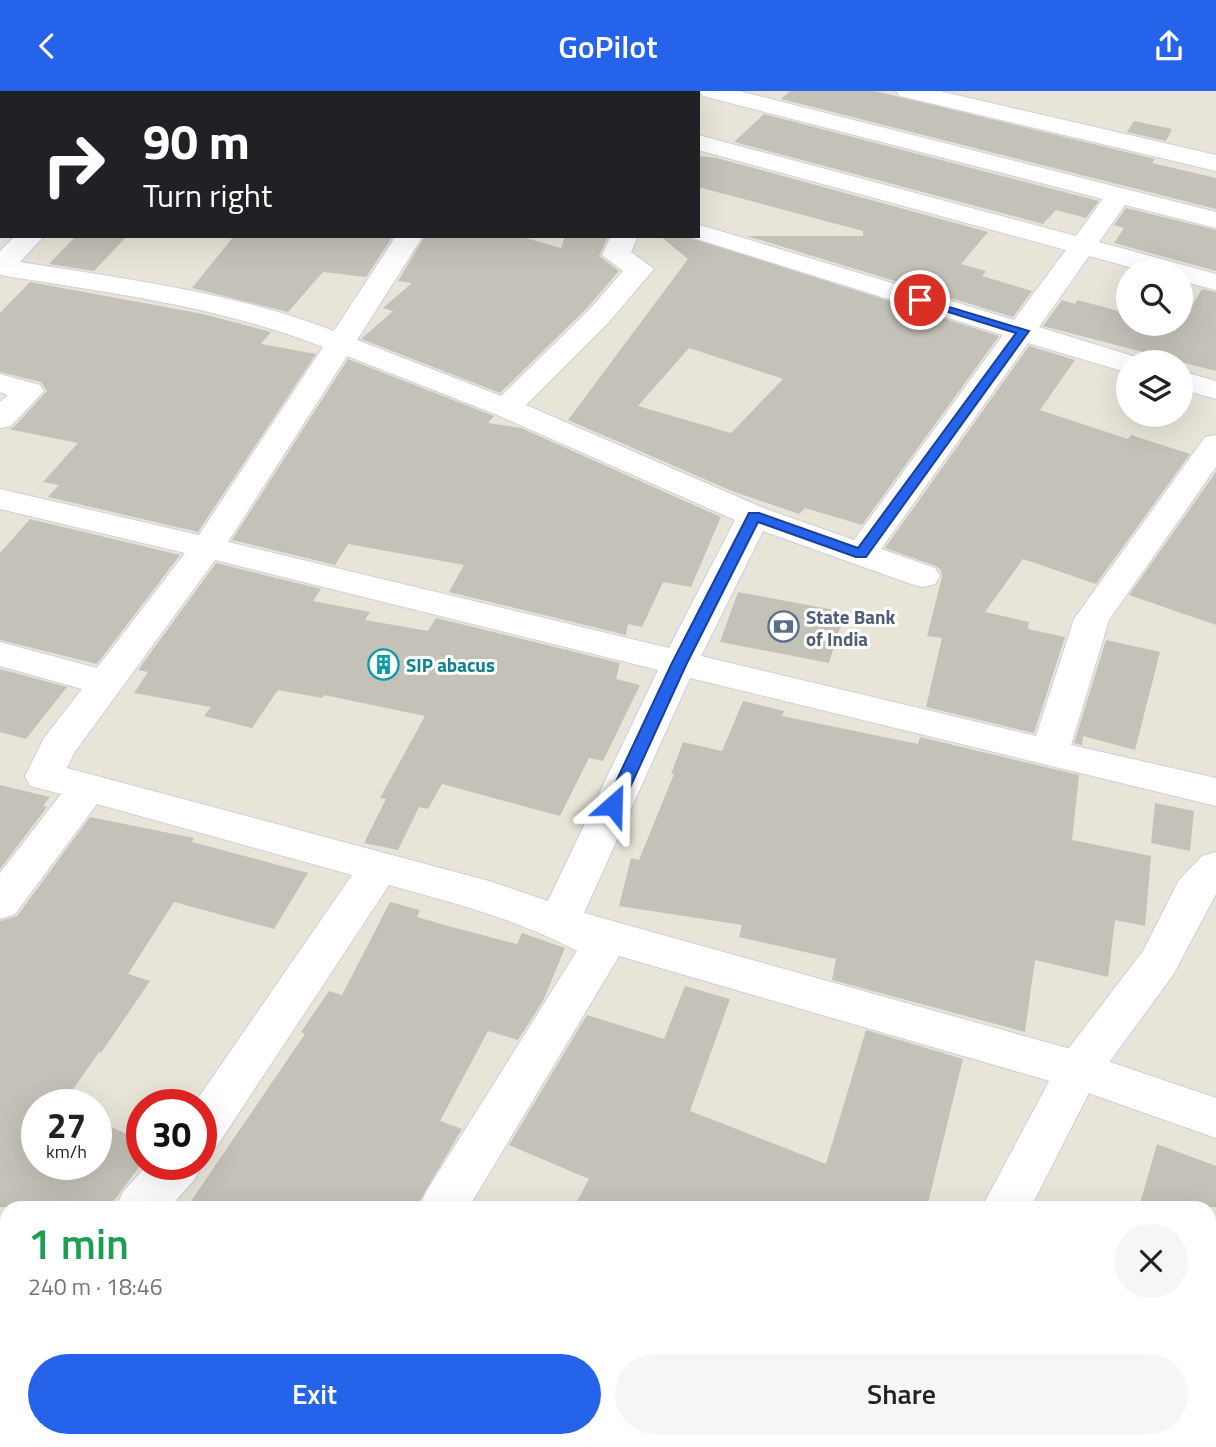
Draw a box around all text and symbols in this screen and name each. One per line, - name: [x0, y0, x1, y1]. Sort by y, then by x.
- text: GoPilot: [558, 22, 658, 70]
- icon: back: [28, 27, 66, 65]
- icon: share: [1150, 27, 1188, 65]
- text: 90 m: [143, 103, 250, 178]
- icon: right: [28, 119, 119, 210]
- text: Turn right: [143, 171, 272, 219]
- map controls: [1116, 259, 1193, 427]
- button: search: [1116, 259, 1193, 336]
- pin: [890, 270, 950, 330]
- icon: arrive: [901, 281, 939, 319]
- button: layers: [1116, 350, 1193, 427]
- place label: State Bank of India: [806, 602, 895, 653]
- bank icon: State Bank of India: [766, 610, 800, 644]
- building icon: SIP abacus: [366, 647, 400, 681]
- place label: SIP abacus: [406, 650, 495, 679]
- position arrow: [576, 768, 650, 842]
- speed limit sign: 30: [126, 1089, 217, 1180]
- text: 27: [47, 1098, 86, 1152]
- text: km/h: [46, 1138, 87, 1165]
- text: 1 min: [28, 1211, 129, 1275]
- button: close: [1114, 1224, 1188, 1298]
- text: 240 m · 18:46: [28, 1269, 163, 1304]
- button: Exit: [28, 1354, 601, 1434]
- button: Share: [615, 1354, 1188, 1434]

